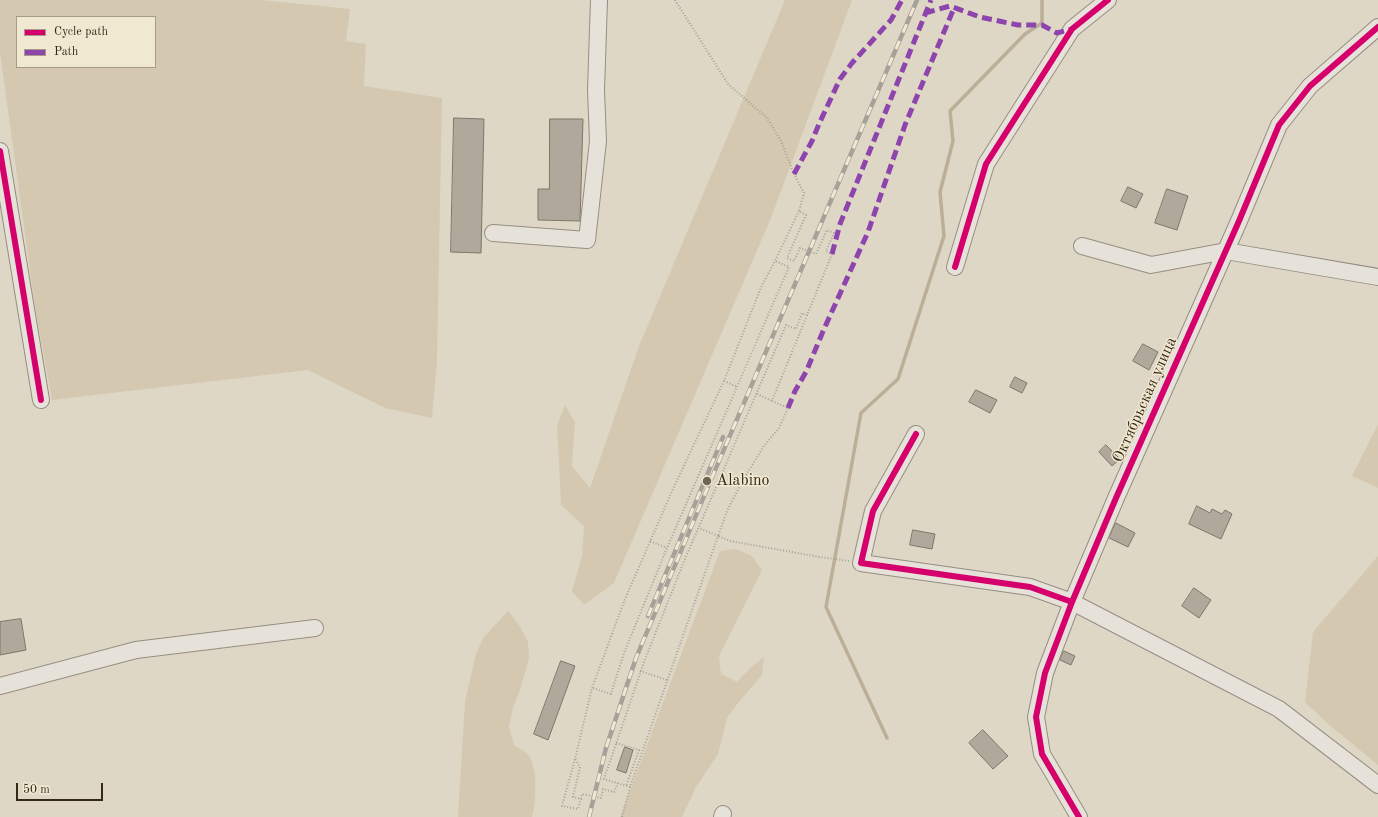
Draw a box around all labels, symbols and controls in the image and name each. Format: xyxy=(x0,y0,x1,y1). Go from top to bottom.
legend xyxy=(16,16,156,68)
text: Cycle path xyxy=(54,26,108,38)
text: Path xyxy=(54,46,78,58)
street label: Октябрьская улица xyxy=(1109,334,1181,466)
place label: Alabino xyxy=(716,471,770,491)
marker: Alabino xyxy=(701,475,713,487)
scale bar xyxy=(18,775,105,801)
text: 50 m xyxy=(23,784,50,796)

